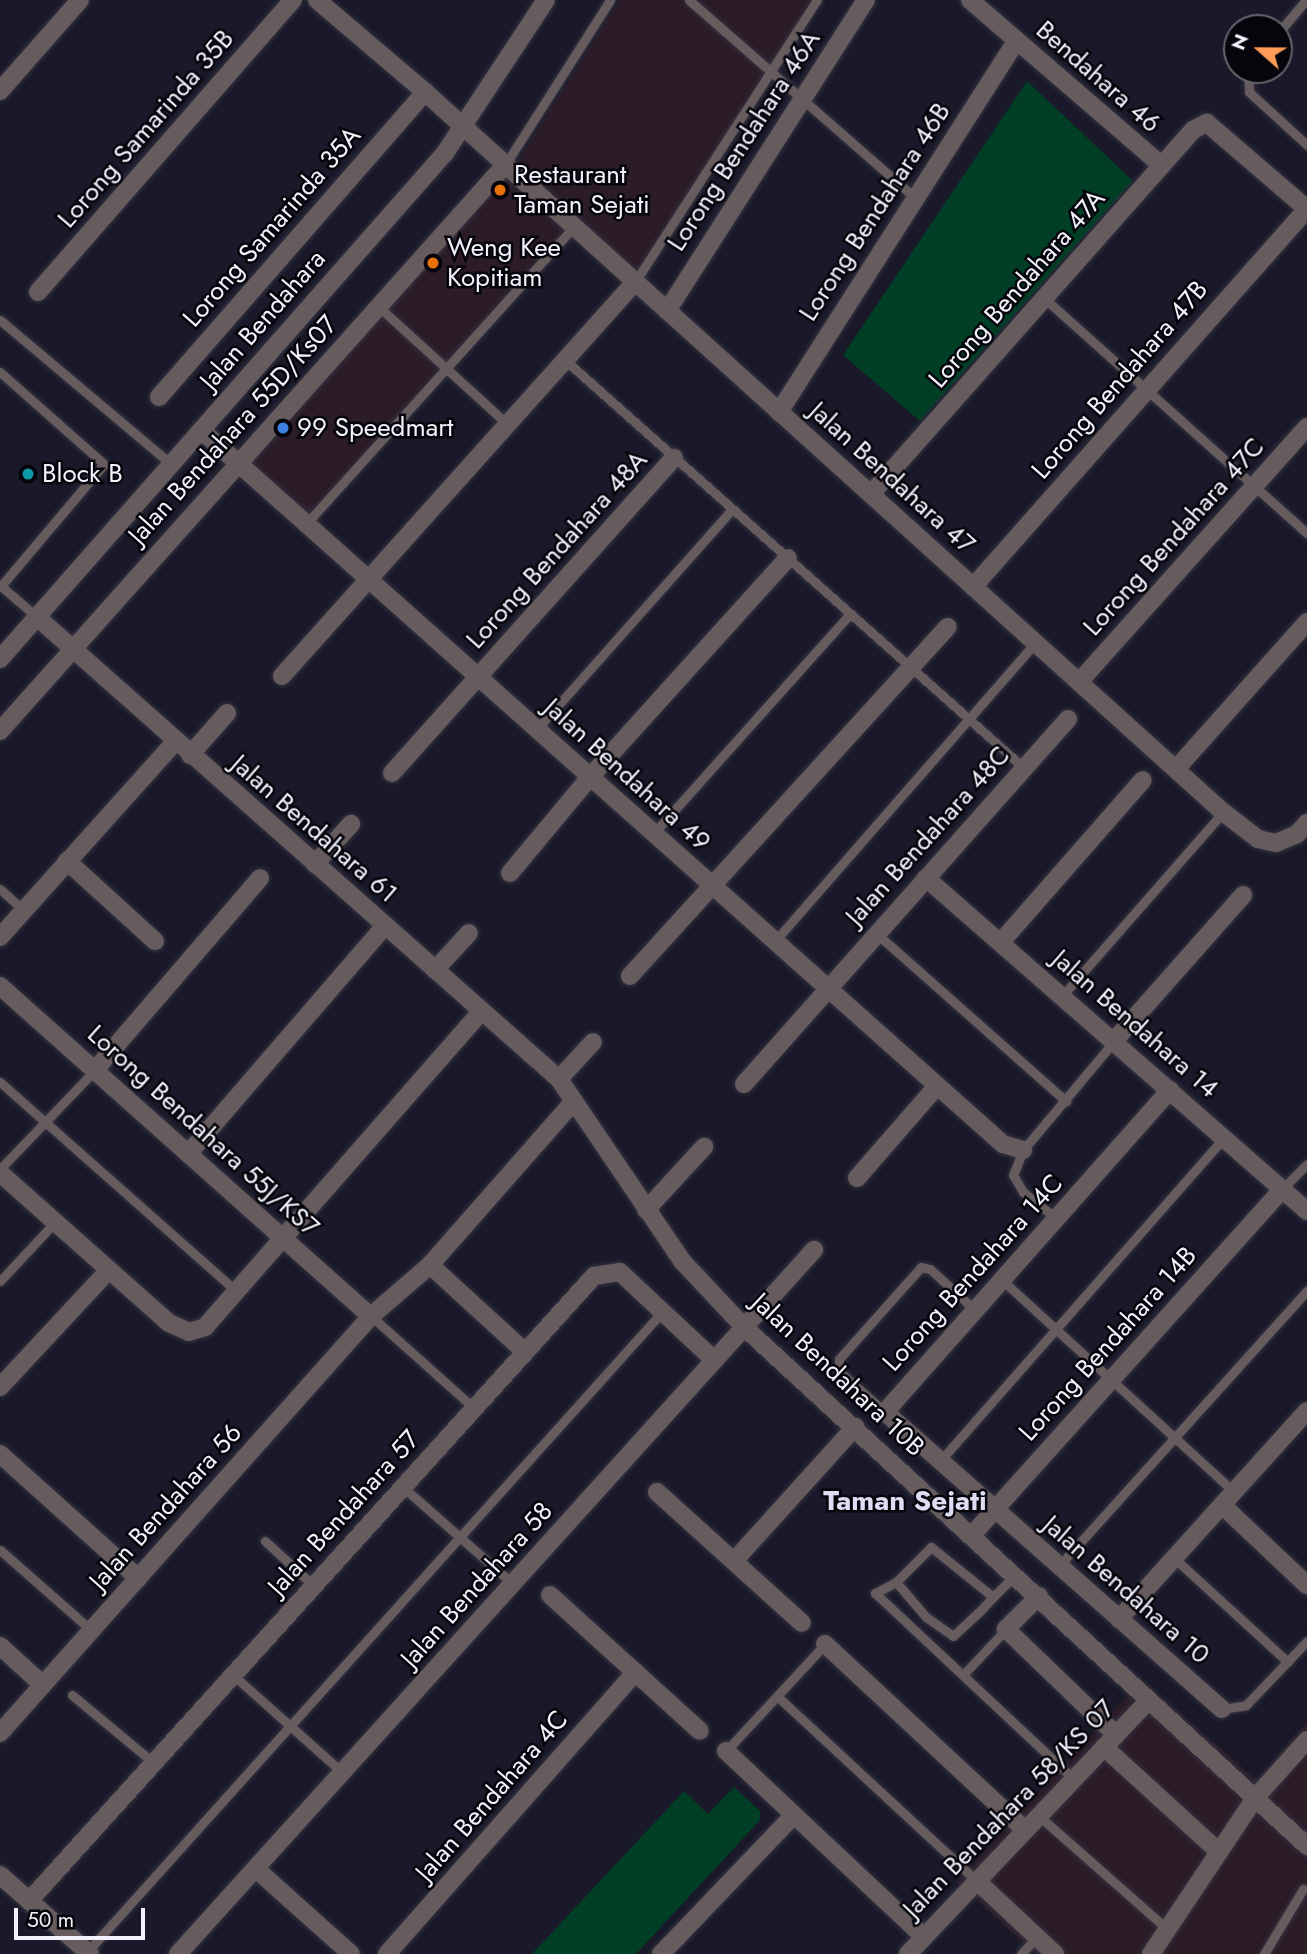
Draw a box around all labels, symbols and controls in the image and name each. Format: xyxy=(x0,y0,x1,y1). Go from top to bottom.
north arrow xyxy=(1223,14,1293,84)
street label: Bendahara 46 xyxy=(1030,15,1166,139)
street label: Lorong Samarinda 35B xyxy=(51,24,241,234)
street label: Lorong Bendahara 46A xyxy=(661,25,827,257)
text: N xyxy=(1224,30,1255,54)
street label: Lorong Bendahara 46B xyxy=(793,97,957,327)
street label: Lorong Samarinda 35A xyxy=(177,121,367,333)
place label: Restaurant Taman Sejati xyxy=(514,159,650,220)
marker: Restaurant Taman Sejati xyxy=(492,182,508,198)
street label: Lorong Bendahara 47A xyxy=(922,183,1112,395)
place label: Weng Kee Kopitiam xyxy=(447,232,561,294)
street label: Jalan Bendahara xyxy=(194,244,332,396)
marker: Weng Kee Kopitiam xyxy=(425,255,441,271)
street label: Lorong Bendahara 47B xyxy=(1025,274,1215,486)
street label: Jalan Bendahara 55D/Ks07 xyxy=(122,309,344,551)
street label: Jalan Bendahara 47 xyxy=(803,396,981,560)
place label: 99 Speedmart xyxy=(297,412,453,444)
marker: 99 Speedmart xyxy=(275,420,291,436)
street label: Lorong Bendahara 47C xyxy=(1077,432,1271,642)
street label: Lorong Bendahara 48A xyxy=(460,445,654,655)
place label: Block B xyxy=(42,458,123,490)
marker: Block B xyxy=(20,466,36,482)
street label: Jalan Bendahara 49 xyxy=(537,692,717,858)
street label: Jalan Bendahara 48C xyxy=(839,740,1017,932)
street label: Jalan Bendahara 61 xyxy=(225,748,403,910)
street label: Jalan Bendahara 14 xyxy=(1046,943,1224,1105)
street label: Lorong Bendahara 55J/KS7 xyxy=(81,1019,325,1243)
street label: Lorong Bendahara 14C xyxy=(876,1168,1070,1378)
street label: Lorong Bendahara 14B xyxy=(1013,1240,1203,1448)
street label: Jalan Bendahara 10B xyxy=(745,1287,931,1463)
street label: Jalan Bendahara 56 xyxy=(83,1418,249,1596)
street label: Jalan Bendahara 57 xyxy=(262,1424,426,1602)
district label: Taman Sejati xyxy=(823,1484,987,1518)
street label: Jalan Bendahara 58 xyxy=(395,1496,559,1674)
street label: Jalan Bendahara 10 xyxy=(1036,1509,1216,1671)
street label: Jalan Bendahara 58/KS 07 xyxy=(897,1694,1121,1924)
street label: Jalan Bendahara 4C xyxy=(409,1704,575,1888)
scale bar xyxy=(18,1895,149,1939)
text: 50 m xyxy=(27,1905,74,1935)

